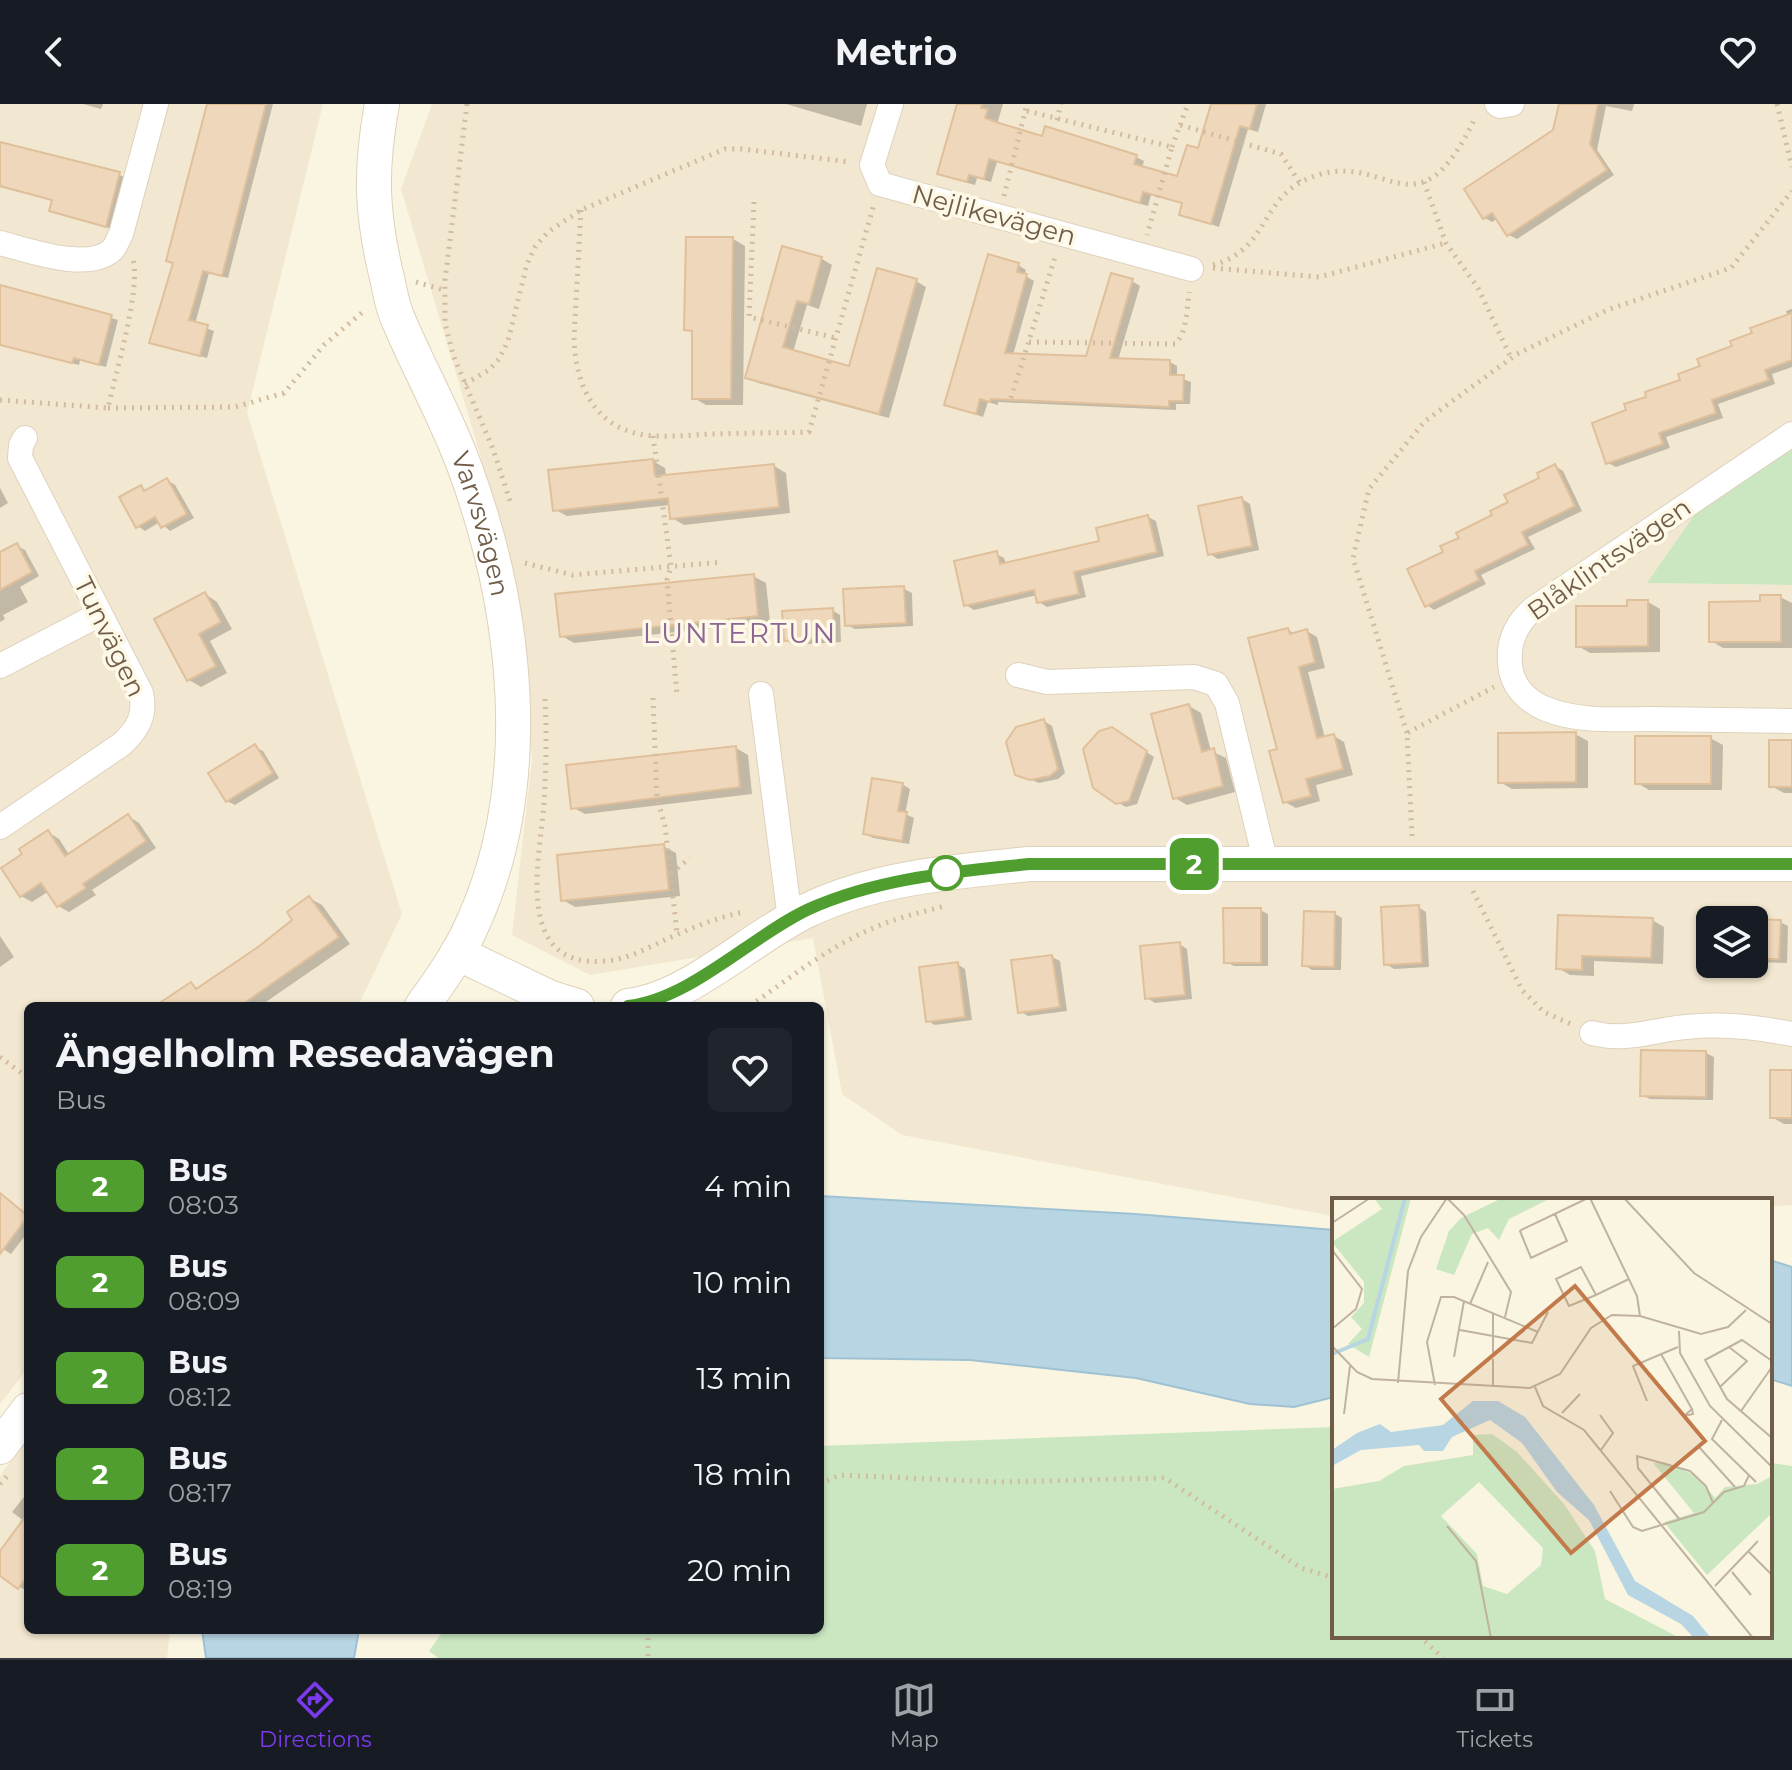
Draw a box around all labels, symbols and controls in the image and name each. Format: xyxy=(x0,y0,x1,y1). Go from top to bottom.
icon: back xyxy=(32,30,76,74)
text: Metrio xyxy=(835,30,957,74)
icon: heart xyxy=(1716,30,1760,74)
street label: Nejlikevägen xyxy=(909,178,1079,252)
street label: Varvsvägen xyxy=(444,447,516,599)
street label: Blåklintsvägen xyxy=(1521,491,1697,627)
street label: Tunvägen xyxy=(67,572,153,702)
district label: LUNTERTUN xyxy=(643,616,837,650)
line badge: 2 xyxy=(1168,838,1220,890)
text: 2 xyxy=(1186,847,1202,881)
unlabelled marker xyxy=(929,856,963,890)
map controls xyxy=(1696,906,1768,978)
button: layers xyxy=(1696,906,1768,978)
button: heart xyxy=(708,1028,792,1112)
text: Ängelholm Resedavägen xyxy=(56,1030,555,1077)
text: Bus xyxy=(56,1084,106,1116)
text: Bus xyxy=(168,1152,228,1189)
text: 4 min xyxy=(704,1168,792,1205)
text: 2 xyxy=(92,1169,108,1203)
text: 08:03 xyxy=(168,1189,239,1221)
inset map xyxy=(1332,1198,1772,1638)
text: Bus xyxy=(168,1248,228,1285)
text: 10 min xyxy=(693,1264,792,1301)
text: 2 xyxy=(92,1265,108,1299)
text: 08:09 xyxy=(168,1285,240,1317)
text: Bus xyxy=(168,1344,228,1381)
text: 13 min xyxy=(696,1360,792,1397)
text: 2 xyxy=(92,1361,108,1395)
text: 08:12 xyxy=(168,1381,231,1413)
text: Bus xyxy=(168,1440,228,1477)
text: 18 min xyxy=(694,1456,792,1493)
text: 2 xyxy=(92,1457,108,1491)
text: 08:17 xyxy=(168,1477,232,1509)
text: Bus xyxy=(168,1536,228,1573)
text: 20 min xyxy=(687,1552,792,1589)
text: 2 xyxy=(92,1553,108,1587)
text: 08:19 xyxy=(168,1573,233,1605)
tab: Directions xyxy=(259,1678,372,1753)
tab: Map xyxy=(890,1678,939,1753)
tab: Tickets xyxy=(1457,1678,1533,1753)

